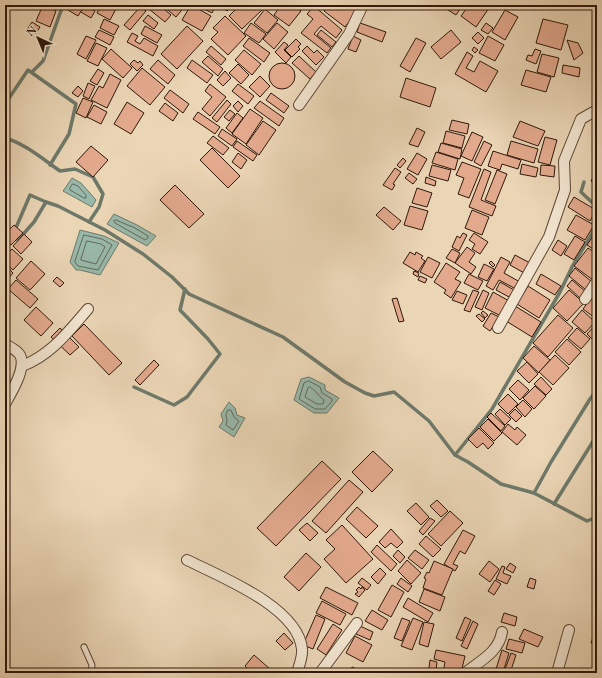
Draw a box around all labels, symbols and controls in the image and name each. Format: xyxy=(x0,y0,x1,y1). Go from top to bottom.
north arrow xyxy=(18,18,58,58)
text: N xyxy=(23,23,39,39)

